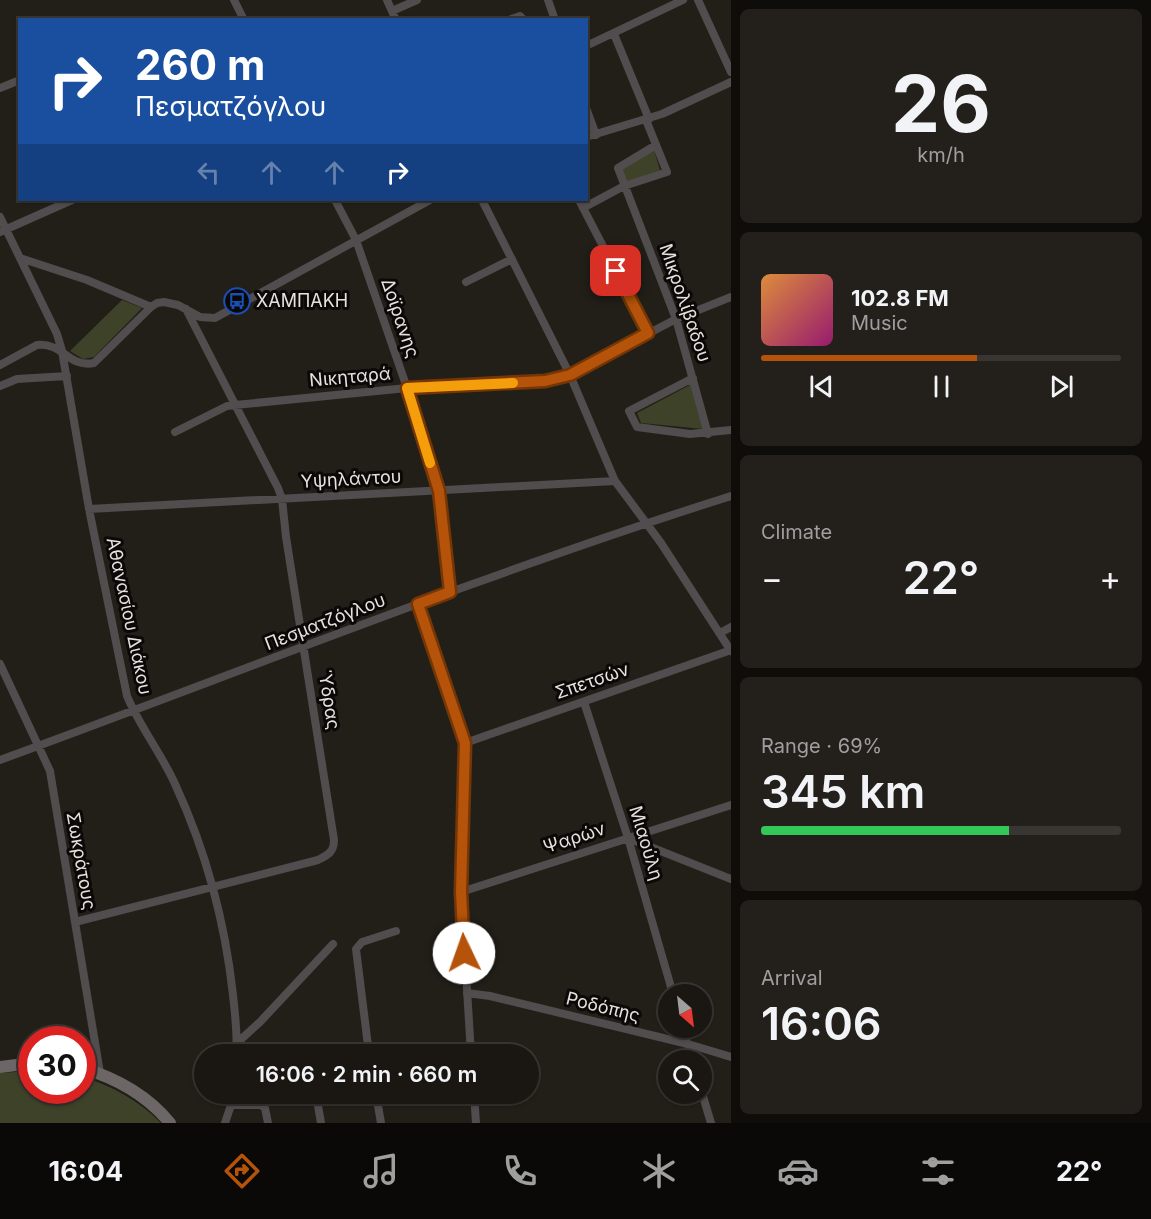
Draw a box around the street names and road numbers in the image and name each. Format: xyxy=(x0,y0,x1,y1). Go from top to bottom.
street label: Μικρολίβαδου xyxy=(655,241,716,365)
street label: Δοϊρανης xyxy=(377,275,424,360)
street label: Νικηταρά xyxy=(308,362,392,391)
street label: Υψηλάντου xyxy=(300,465,402,492)
street label: Αθανασίου Διάκου xyxy=(103,535,156,697)
street label: Πεσματζόγλου xyxy=(262,589,388,654)
street label: Σπετσών xyxy=(552,658,632,703)
street label: Ύδρας xyxy=(314,669,345,731)
street label: Μιαούλη xyxy=(625,803,668,883)
street label: Σωκράτους xyxy=(63,810,100,912)
street label: Ψαρών xyxy=(540,818,608,857)
street label: Ροδόπης xyxy=(564,987,642,1026)

